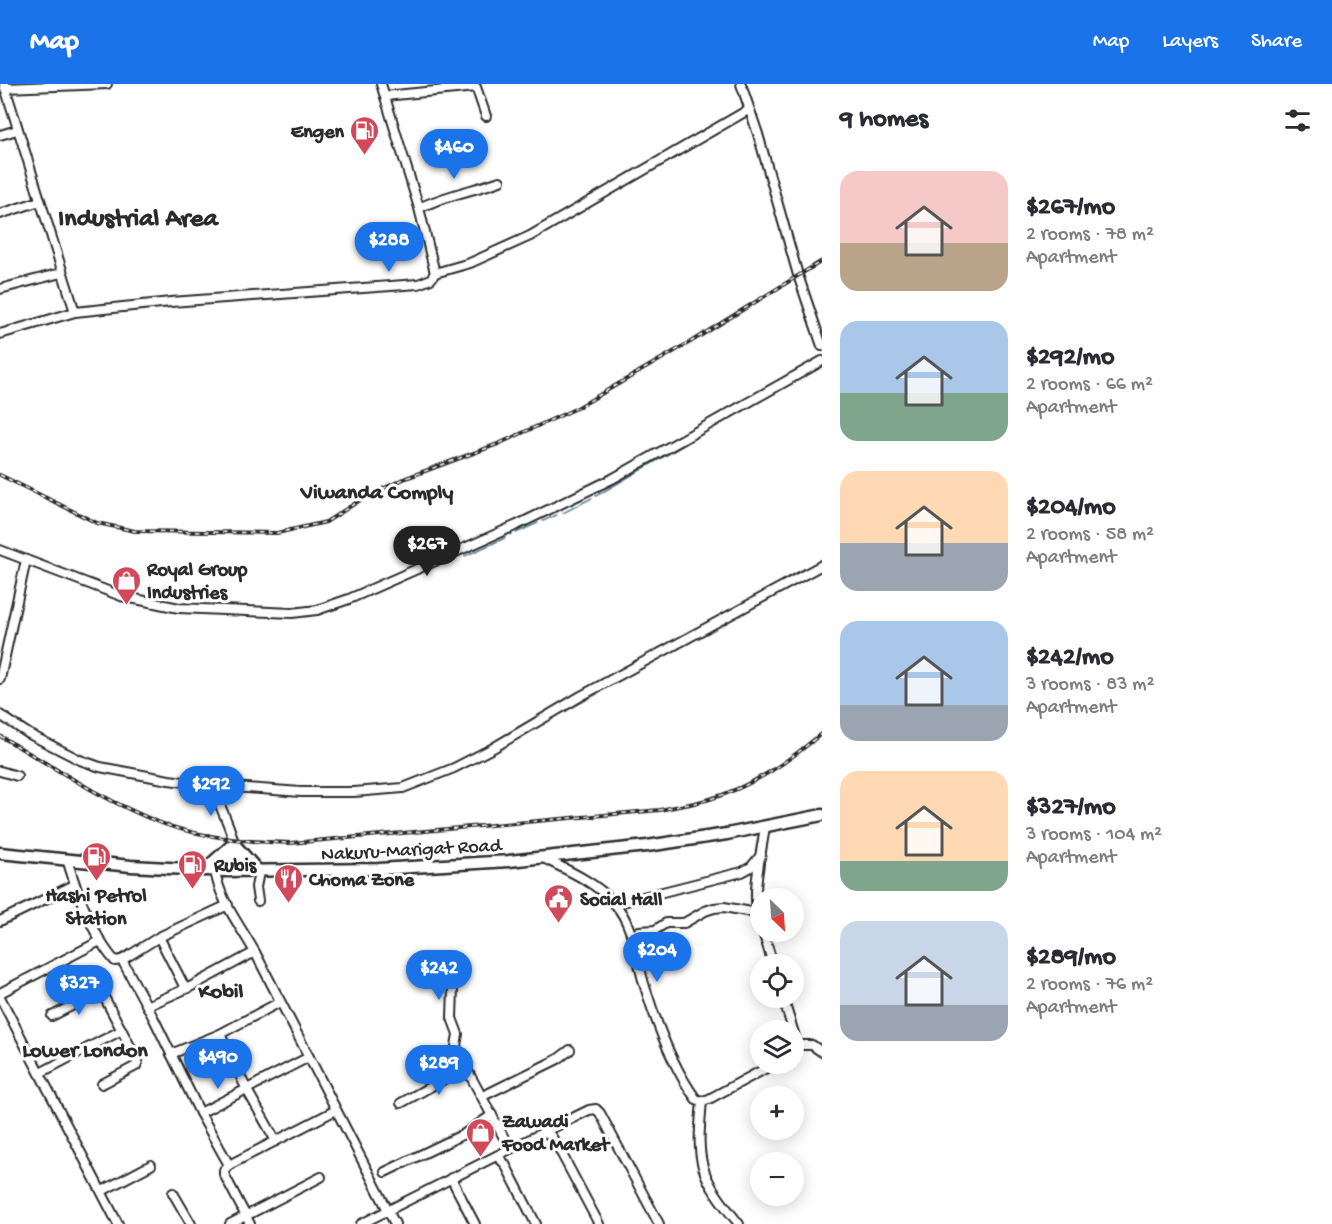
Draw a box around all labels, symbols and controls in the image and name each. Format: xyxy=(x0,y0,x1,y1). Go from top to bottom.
text: Map xyxy=(30,26,79,59)
text: Map xyxy=(1093,30,1129,55)
text: Layers xyxy=(1162,30,1218,55)
text: Share xyxy=(1251,30,1302,55)
icon: filters xyxy=(1281,104,1314,137)
text: 9 homes xyxy=(840,105,928,136)
fuel station icon: Engen xyxy=(349,114,381,156)
place label: Engen xyxy=(291,122,344,145)
pin: $460 xyxy=(418,129,490,180)
text: $460 xyxy=(434,137,474,160)
text: $267/mo xyxy=(1026,193,1115,224)
icon: home xyxy=(888,195,960,267)
district label: Industrial Area xyxy=(58,205,219,236)
pin: $288 xyxy=(353,222,425,273)
text: 2 rooms · 78 m² xyxy=(1026,224,1154,247)
text: $288 xyxy=(369,230,409,253)
text: Apartment xyxy=(1026,247,1116,270)
text: $292/mo xyxy=(1026,343,1114,374)
icon: home xyxy=(888,345,960,417)
text: 2 rooms · 66 m² xyxy=(1026,374,1153,397)
text: Apartment xyxy=(1026,397,1116,420)
district label: Viwanda Comply xyxy=(300,481,453,507)
text: $204/mo xyxy=(1026,493,1116,524)
icon: home xyxy=(888,495,960,567)
text: 2 rooms · 58 m² xyxy=(1026,524,1154,547)
pin: $267 xyxy=(391,526,463,577)
text: $267 xyxy=(407,534,447,557)
text: Apartment xyxy=(1026,547,1116,570)
place label: Royal Group Industries xyxy=(146,560,247,606)
shop icon: Royal Group Industries xyxy=(110,564,142,606)
text: $242/mo xyxy=(1026,643,1114,674)
icon: home xyxy=(888,645,960,717)
text: 3 rooms · 83 m² xyxy=(1026,674,1154,697)
text: Apartment xyxy=(1026,697,1116,720)
pin: $292 xyxy=(175,766,247,817)
text: $292 xyxy=(192,774,230,797)
text: $327/mo xyxy=(1026,793,1116,824)
icon: home xyxy=(888,795,960,867)
text: 3 rooms · 104 m² xyxy=(1026,824,1162,847)
street label: Nakuru-Marigat Road xyxy=(320,835,504,868)
fuel station icon: Hashi Petrol Station xyxy=(80,840,112,882)
text: Apartment xyxy=(1026,847,1116,870)
fuel station icon: Rubis xyxy=(177,848,209,890)
place label: Rubis xyxy=(213,856,258,879)
restaurant icon: Choma Zone xyxy=(272,862,304,904)
place label: Choma Zone xyxy=(308,870,415,893)
public building icon: Social Hall xyxy=(543,882,575,924)
place label: Hashi Petrol Station xyxy=(45,886,147,932)
north arrow xyxy=(750,888,804,942)
map controls xyxy=(750,888,804,1206)
place label: Social Hall xyxy=(580,890,663,913)
pin: $204 xyxy=(621,932,693,983)
text: $204 xyxy=(637,940,677,963)
text: $289/mo xyxy=(1026,943,1116,974)
icon: home xyxy=(888,945,960,1017)
pin: $242 xyxy=(403,950,475,1001)
button: locate xyxy=(750,954,804,1008)
text: $242 xyxy=(420,958,458,981)
pin: $327 xyxy=(43,965,115,1016)
text: $327 xyxy=(59,973,99,996)
text: 2 rooms · 76 m² xyxy=(1026,974,1153,997)
district label: Kobil xyxy=(198,980,244,1006)
text: Apartment xyxy=(1026,997,1116,1020)
button: layers xyxy=(750,1020,804,1074)
district label: Lower London xyxy=(22,1039,148,1065)
pin: $490 xyxy=(182,1039,254,1090)
pin: $289 xyxy=(403,1045,475,1096)
text: $490 xyxy=(198,1047,238,1070)
text: $289 xyxy=(419,1053,459,1076)
button: + xyxy=(750,1086,804,1140)
place label: Zawadi Food Market xyxy=(501,1112,611,1158)
shop icon: Zawadi Food Market xyxy=(465,1116,497,1158)
button: − xyxy=(750,1152,804,1206)

